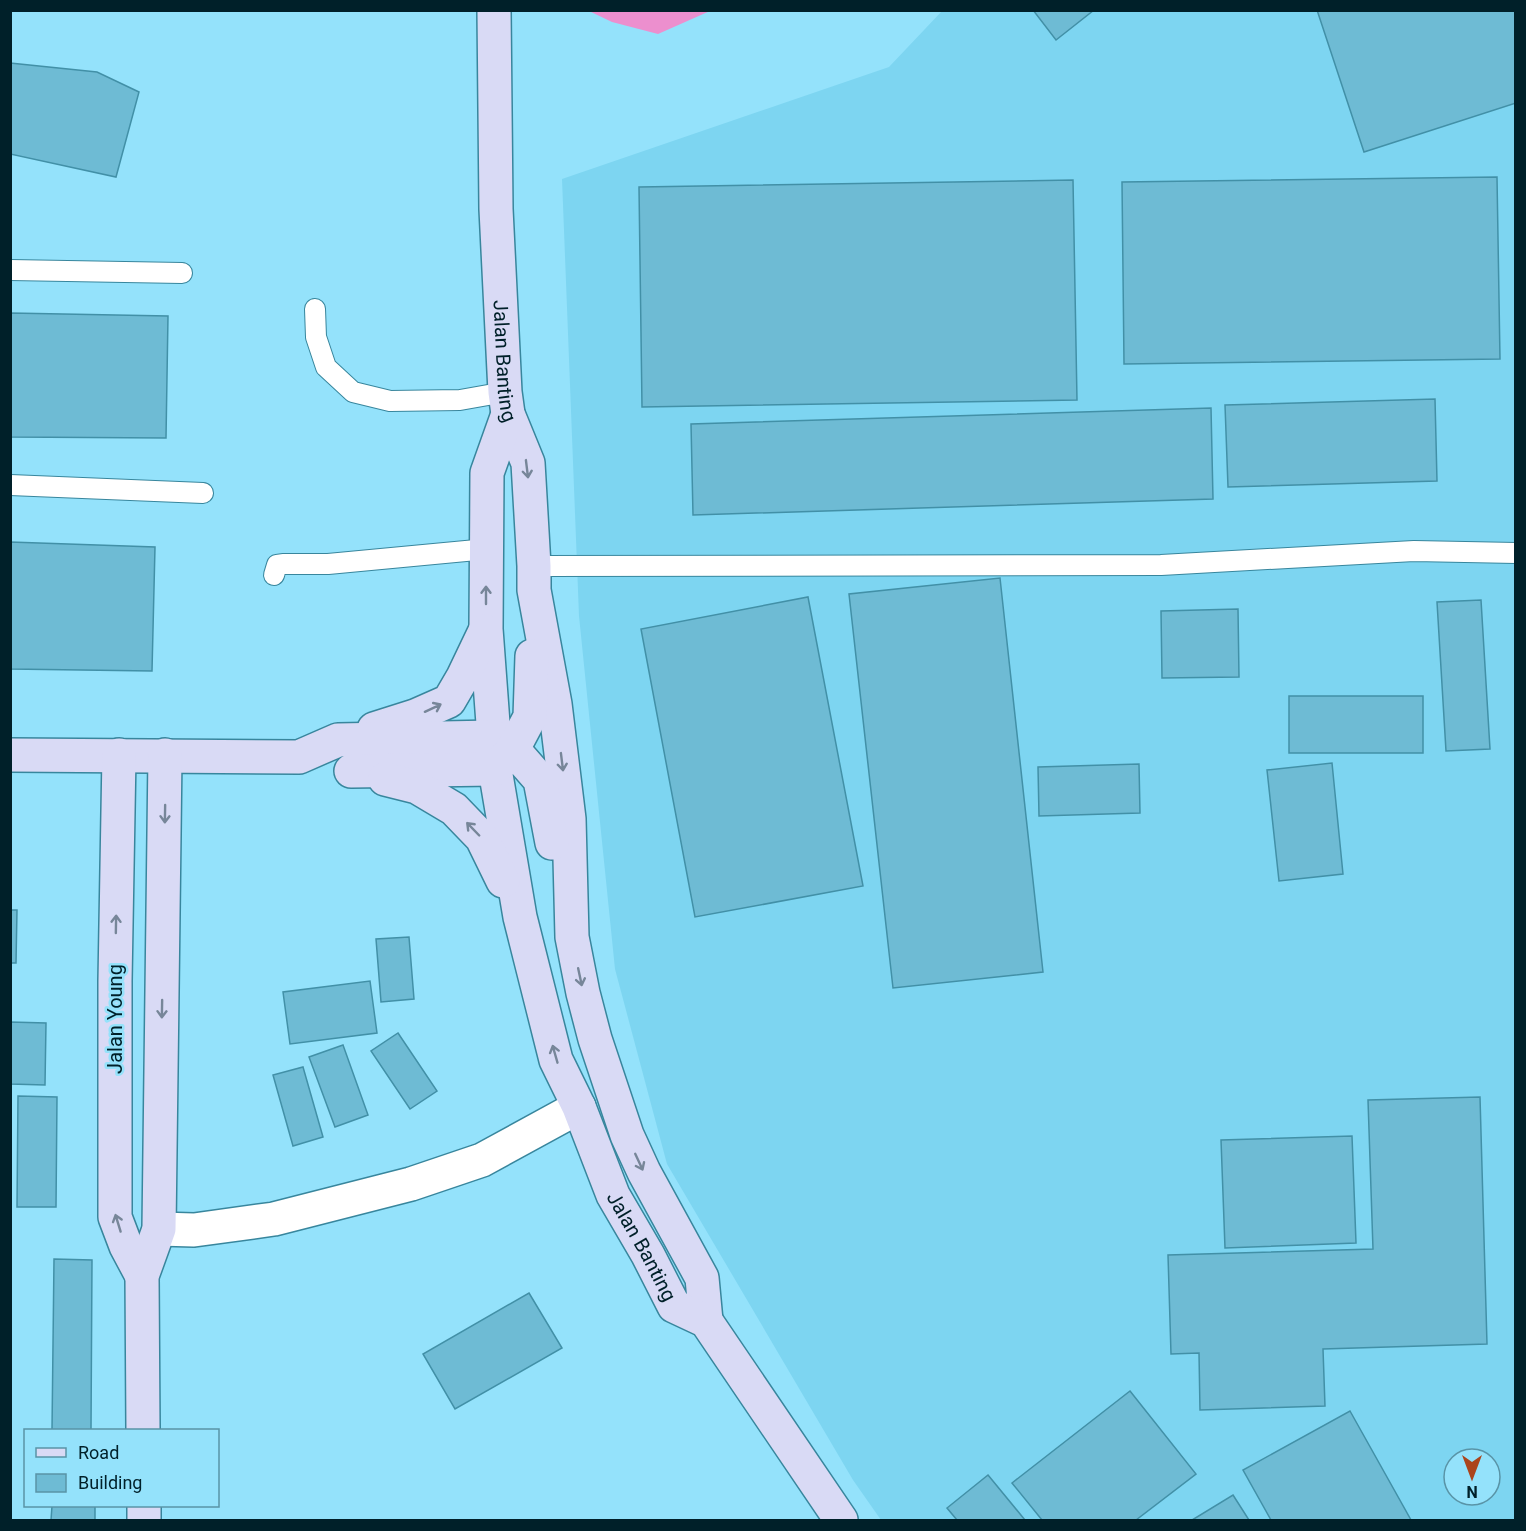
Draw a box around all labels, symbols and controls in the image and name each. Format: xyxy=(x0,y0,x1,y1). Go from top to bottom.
street label: Jalan Banting xyxy=(488,299,522,425)
one-way arrow xyxy=(522,459,533,478)
one-way arrow xyxy=(480,586,492,606)
one-way arrow xyxy=(424,701,442,713)
one-way arrow xyxy=(557,752,568,771)
one-way arrow xyxy=(159,803,170,823)
one-way arrow xyxy=(466,821,480,836)
one-way arrow xyxy=(110,914,122,934)
street label: Jalan Young xyxy=(103,964,127,1074)
one-way arrow xyxy=(575,966,586,986)
one-way arrow xyxy=(156,998,168,1018)
one-way arrow xyxy=(549,1045,560,1064)
one-way arrow xyxy=(634,1152,646,1170)
street label: Jalan Banting xyxy=(602,1187,682,1305)
one-way arrow xyxy=(112,1214,123,1233)
legend xyxy=(24,1429,219,1507)
text: Road xyxy=(78,1442,119,1463)
north arrow xyxy=(1442,1447,1502,1507)
text: Building xyxy=(78,1472,142,1493)
text: N xyxy=(1466,1482,1478,1501)

